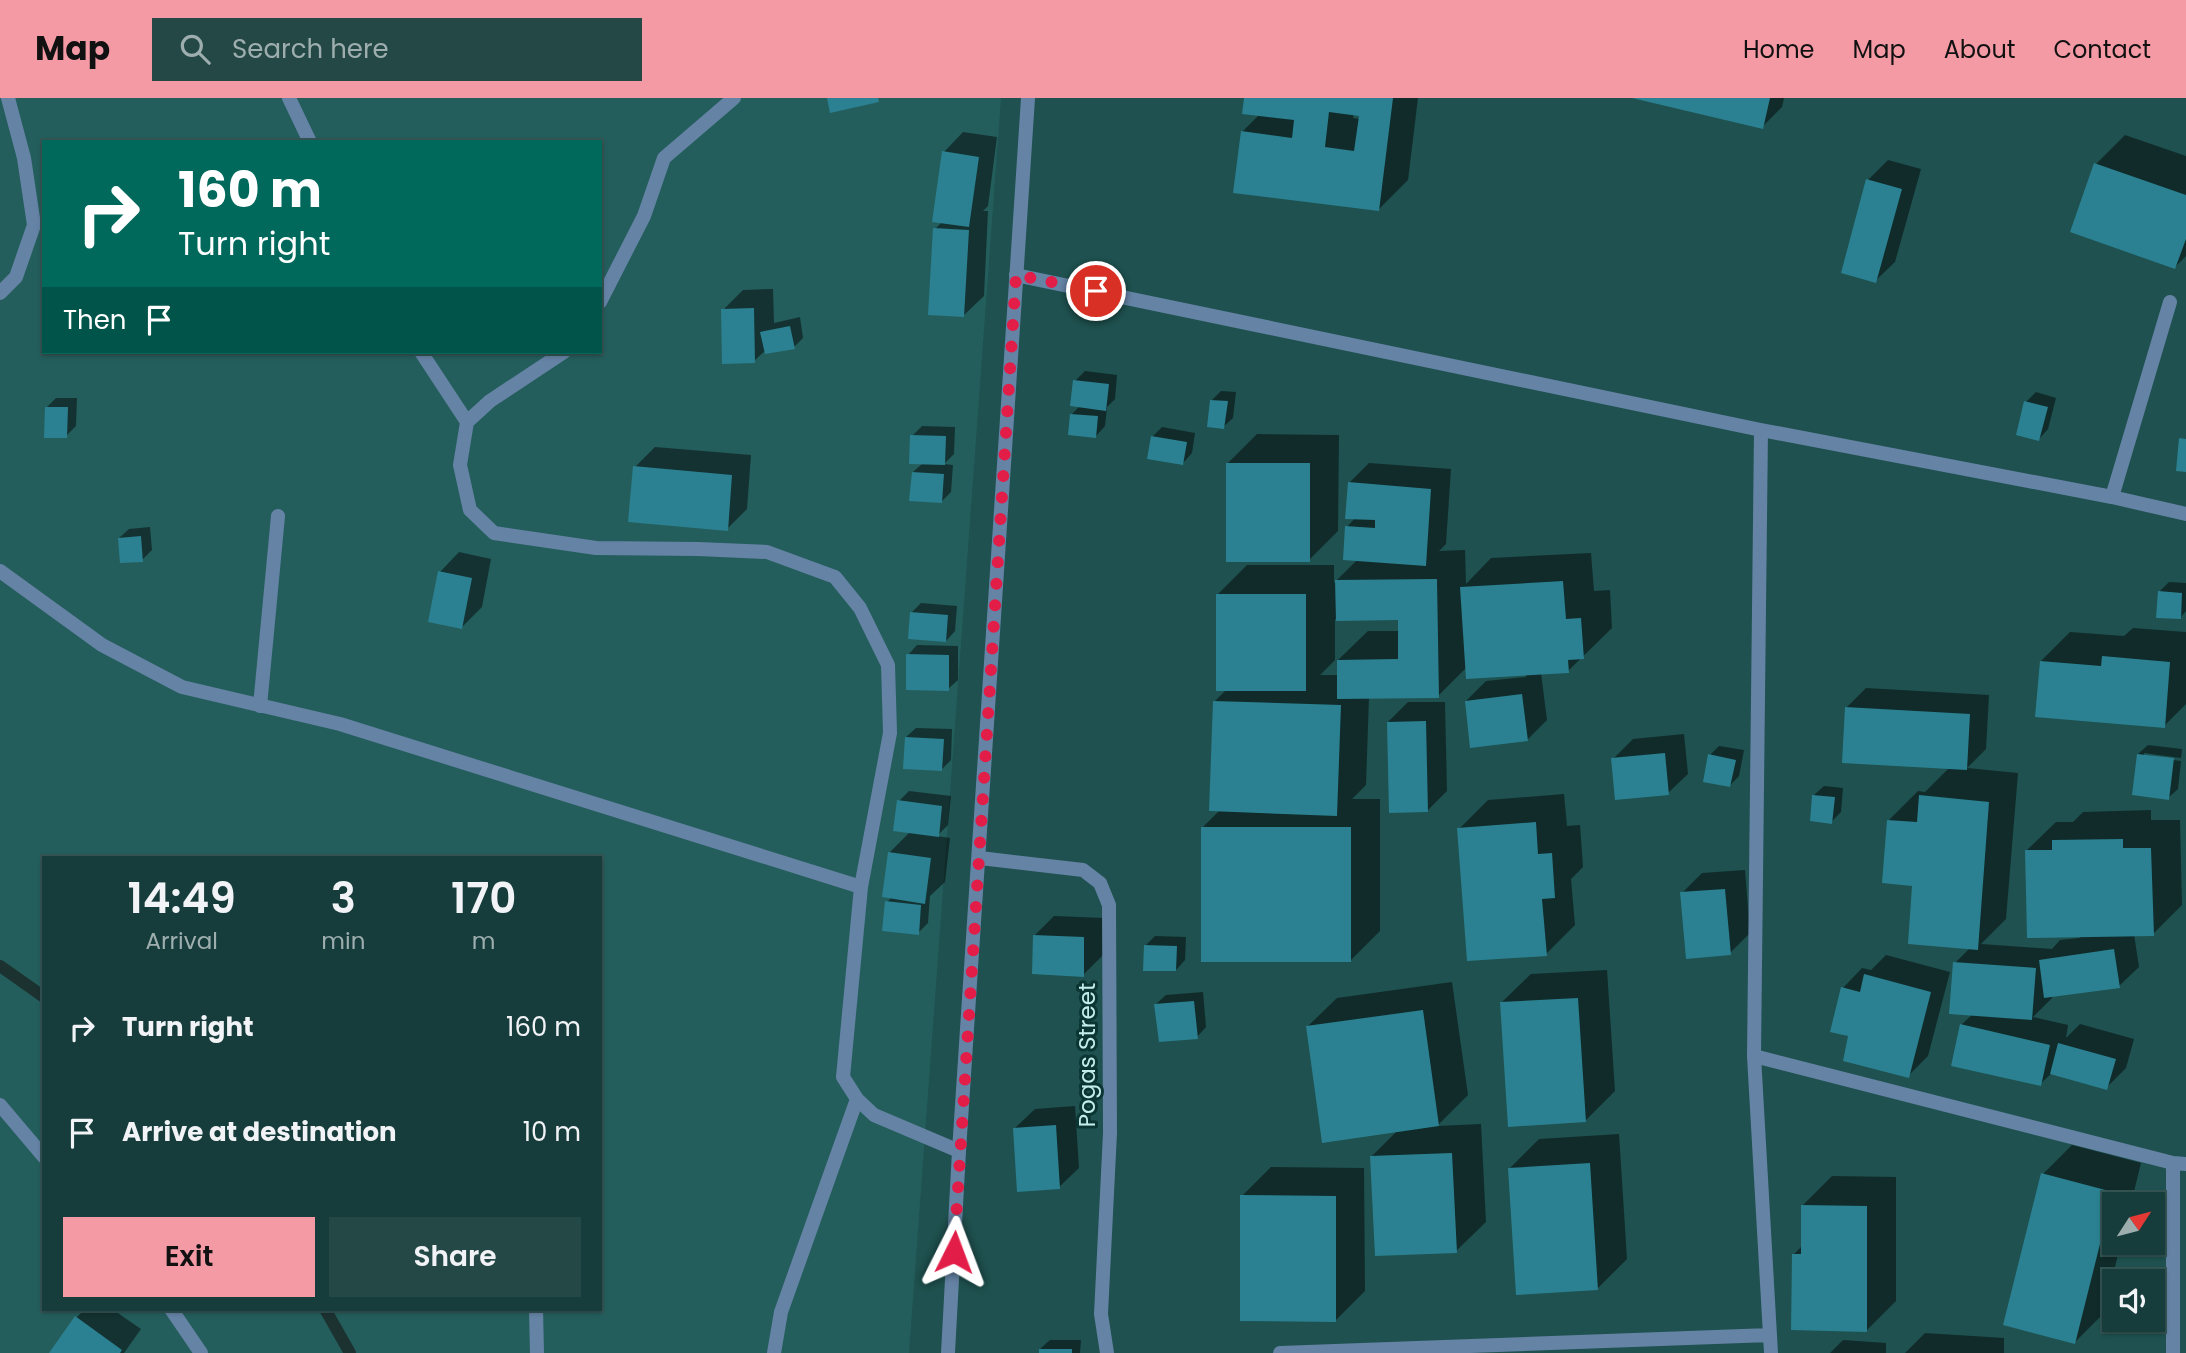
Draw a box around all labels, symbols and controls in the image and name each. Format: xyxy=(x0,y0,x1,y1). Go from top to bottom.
search box xyxy=(152,18,642,81)
text: Map xyxy=(35,25,110,72)
icon: search xyxy=(176,30,214,68)
text: Search here xyxy=(232,31,389,67)
text: Home xyxy=(1743,33,1815,66)
text: Map xyxy=(1853,33,1906,66)
text: About xyxy=(1944,33,2015,66)
text: Contact xyxy=(2053,33,2151,66)
text: 160 m xyxy=(178,156,322,224)
icon: right xyxy=(63,168,154,259)
text: Turn right xyxy=(178,221,330,266)
pin xyxy=(1066,261,1126,321)
icon: arrive xyxy=(1077,272,1115,310)
icon: arrive xyxy=(140,301,178,339)
text: Then xyxy=(63,302,126,338)
text: 14:49 xyxy=(128,869,236,928)
text: 3 xyxy=(331,869,356,928)
text: 170 xyxy=(451,869,516,928)
text: Arrival xyxy=(145,925,218,957)
text: min xyxy=(321,925,365,957)
text: m xyxy=(472,925,496,957)
street label: Pogas Street xyxy=(1071,983,1103,1127)
icon: right xyxy=(63,1009,101,1047)
text: Turn right xyxy=(122,1009,254,1045)
text: 160 m xyxy=(506,1009,581,1045)
icon: arrive xyxy=(63,1114,101,1152)
text: Arrive at destination xyxy=(122,1114,397,1150)
text: 10 m xyxy=(523,1114,581,1150)
north arrow xyxy=(2102,1192,2165,1255)
map controls xyxy=(2102,1192,2165,1332)
position arrow xyxy=(917,1215,991,1289)
button: Exit xyxy=(63,1217,315,1297)
button: Share xyxy=(329,1217,581,1297)
button: sound xyxy=(2102,1269,2165,1332)

